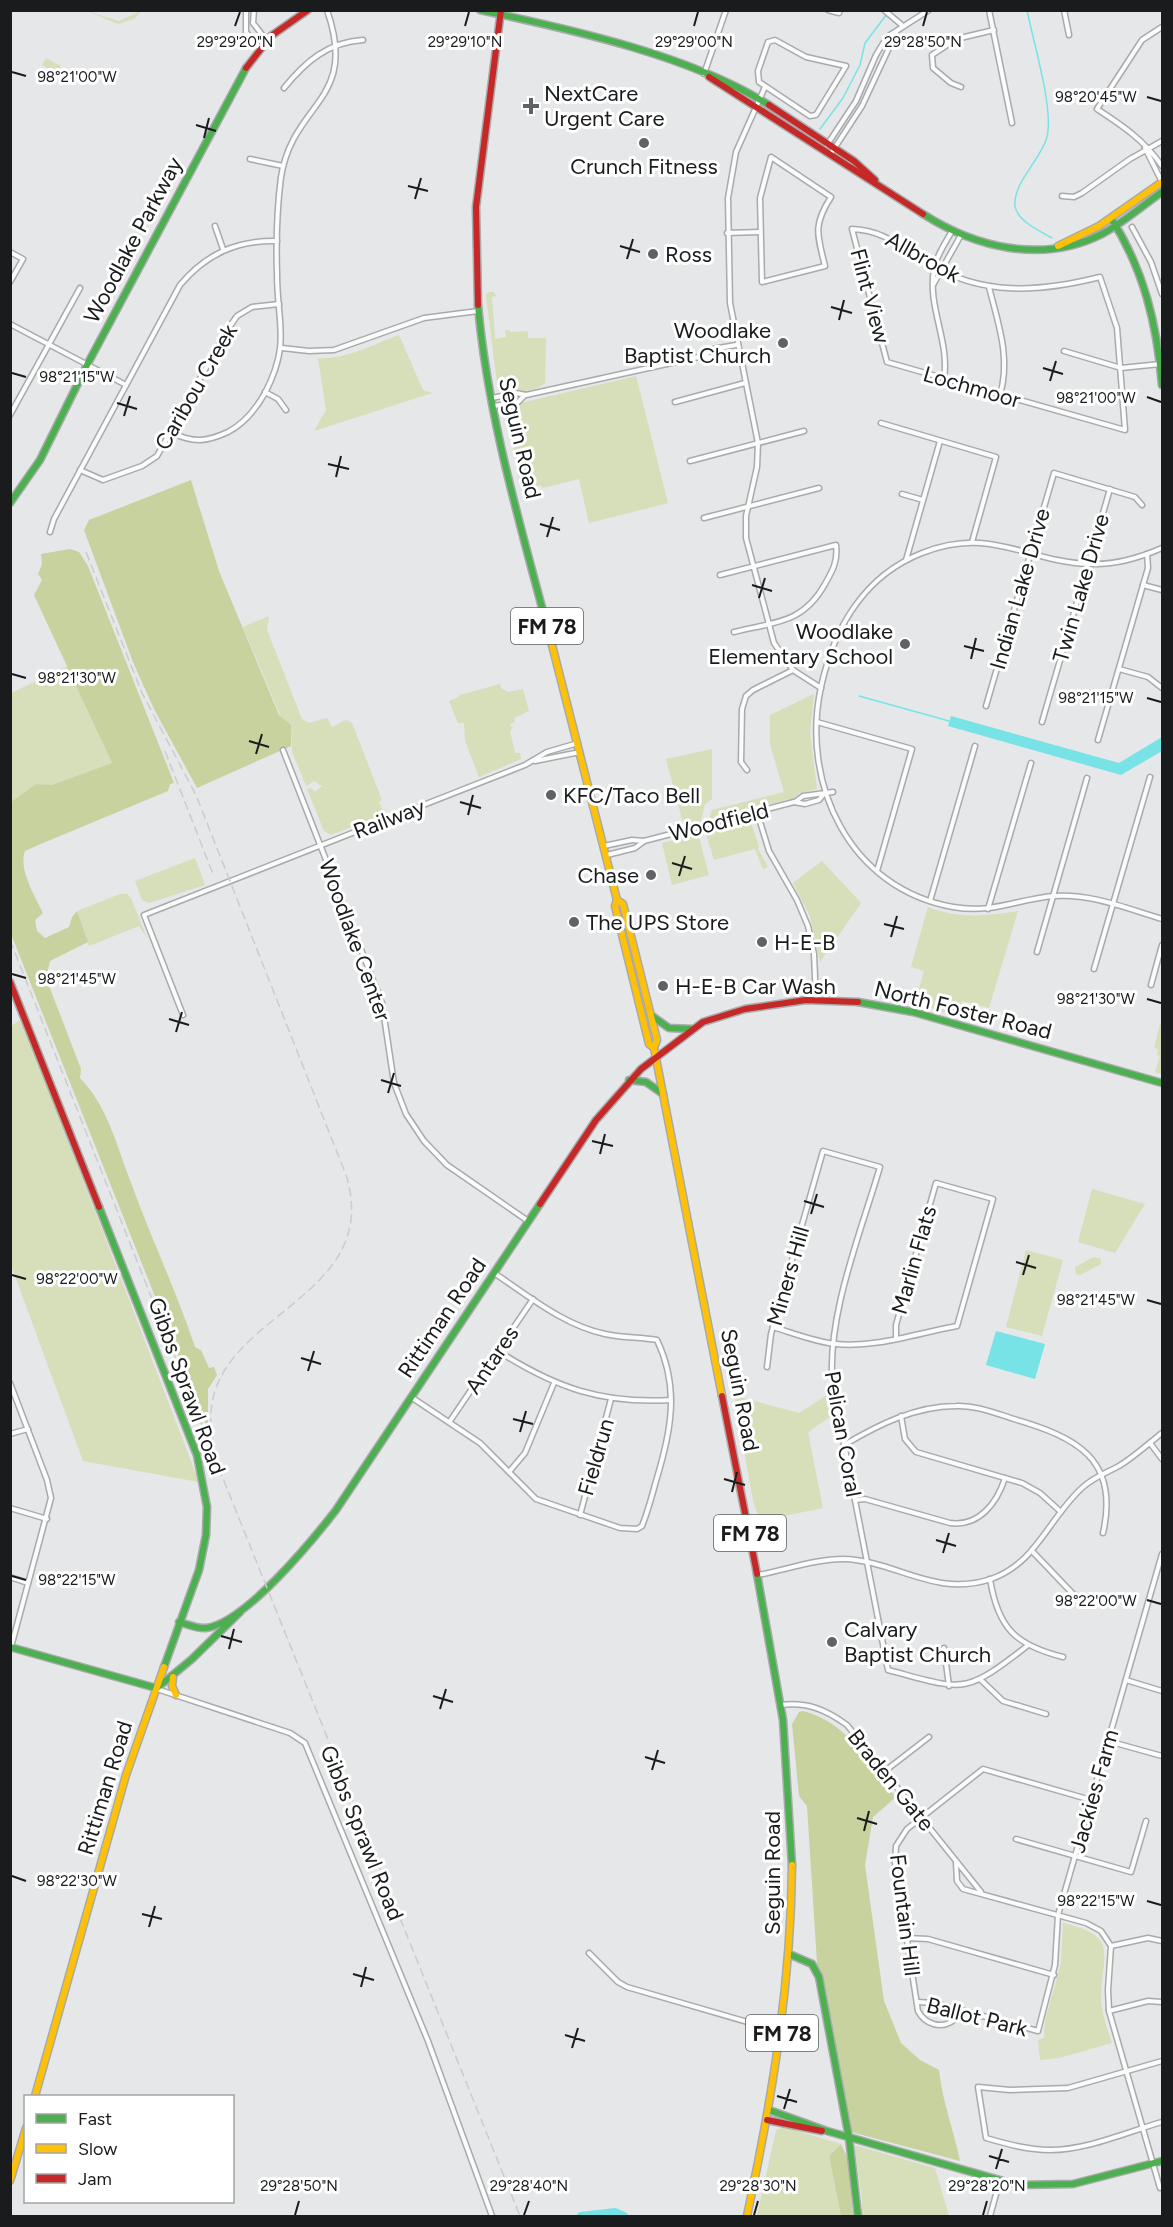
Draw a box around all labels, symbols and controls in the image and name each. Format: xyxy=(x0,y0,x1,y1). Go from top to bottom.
text: 29°29'20"N xyxy=(197,33,273,51)
text: 29°29'10"N xyxy=(428,33,502,51)
text: 29°29'00"N xyxy=(655,33,733,51)
text: 29°28'50"N xyxy=(884,33,962,51)
text: 98°21'00"W xyxy=(37,68,117,86)
place label: NextCare Urgent Care xyxy=(544,80,664,132)
text: 98°20'45"W xyxy=(1055,88,1137,106)
marker: NextCare Urgent Care xyxy=(522,97,540,115)
marker: Crunch Fitness xyxy=(637,136,651,150)
street label: Woodlake Parkway xyxy=(78,152,188,328)
place label: Crunch Fitness xyxy=(570,153,718,180)
street label: Allbrook xyxy=(881,226,965,289)
place label: Ross xyxy=(665,241,712,268)
street label: Flint View xyxy=(844,246,896,347)
marker: Ross xyxy=(646,247,660,261)
place label: Woodlake Baptist Church xyxy=(624,317,771,369)
street label: Caribou Creek xyxy=(149,319,243,455)
marker: Woodlake Baptist Church xyxy=(776,336,790,350)
street label: Lochmoor xyxy=(920,360,1024,414)
text: 98°21'15"W xyxy=(40,368,115,386)
street label: Seguin Road xyxy=(493,374,547,502)
text: 98°21'00"W xyxy=(1056,389,1136,407)
street label: Indian Lake Drive xyxy=(984,505,1056,673)
street label: Twin Lake Drive xyxy=(1047,511,1115,665)
road number: FM 78 xyxy=(511,608,583,644)
place label: Woodlake Elementary School xyxy=(708,618,893,670)
marker: Woodlake Elementary School xyxy=(898,637,912,651)
text: 98°21'30"W xyxy=(38,669,116,687)
text: 98°21'15"W xyxy=(1059,689,1134,707)
place label: KFC/Taco Bell xyxy=(563,782,700,809)
marker: KFC/Taco Bell xyxy=(544,788,558,802)
street label: Railway xyxy=(349,793,429,845)
street label: Woodfield xyxy=(666,797,772,847)
street label: Woodlake Center xyxy=(313,855,397,1025)
place label: Chase xyxy=(577,862,639,889)
marker: Chase xyxy=(644,868,658,882)
place label: The UPS Store xyxy=(586,909,729,936)
marker: The UPS Store xyxy=(567,915,581,929)
place label: H-E-B xyxy=(774,929,835,956)
marker: H-E-B xyxy=(755,935,769,949)
text: 98°21'45"W xyxy=(38,970,117,988)
place label: H-E-B Car Wash xyxy=(675,973,836,1000)
street label: North Foster Road xyxy=(871,975,1055,1045)
marker: H-E-B Car Wash xyxy=(656,979,670,993)
text: 98°21'30"W xyxy=(1057,990,1135,1008)
street label: Marlin Flats xyxy=(886,1203,942,1317)
street label: Miners Hill xyxy=(761,1223,815,1329)
street label: Rittiman Road xyxy=(392,1253,492,1383)
text: 98°22'00"W xyxy=(36,1270,118,1288)
text: 98°21'45"W xyxy=(1057,1291,1136,1309)
street label: Gibbs Sprawl Road xyxy=(142,1294,232,1478)
street label: Antares xyxy=(459,1321,525,1399)
street label: Seguin Road xyxy=(715,1326,765,1454)
street label: Pelican Coral xyxy=(819,1369,867,1499)
street label: Fieldrun xyxy=(572,1415,620,1499)
road number: FM 78 xyxy=(714,1515,786,1551)
text: 98°22'15"W xyxy=(38,1571,116,1589)
text: 98°22'00"W xyxy=(1055,1592,1137,1610)
place label: Calvary Baptist Church xyxy=(844,1616,991,1668)
marker: Calvary Baptist Church xyxy=(825,1635,839,1649)
street label: Rittiman Road xyxy=(72,1718,138,1858)
street label: Braden Gate xyxy=(842,1724,940,1836)
street label: Jackies Farm xyxy=(1064,1726,1124,1856)
street label: Gibbs Sprawl Road xyxy=(315,1741,409,1925)
street label: Seguin Road xyxy=(759,1811,786,1935)
street label: Fountain Hill xyxy=(884,1852,926,1978)
text: 98°22'30"W xyxy=(37,1872,118,1890)
text: 98°22'15"W xyxy=(1057,1892,1135,1910)
street label: Ballot Park xyxy=(924,1991,1030,2043)
road number: FM 78 xyxy=(746,2015,818,2051)
legend xyxy=(24,2095,234,2203)
text: Fast xyxy=(78,2108,112,2130)
text: Slow xyxy=(78,2138,117,2160)
text: Jam xyxy=(78,2168,112,2190)
text: 29°28'50"N xyxy=(260,2177,338,2195)
text: 29°28'40"N xyxy=(490,2177,568,2195)
text: 29°28'30"N xyxy=(719,2177,797,2195)
text: 29°28'20"N xyxy=(948,2177,1026,2195)

